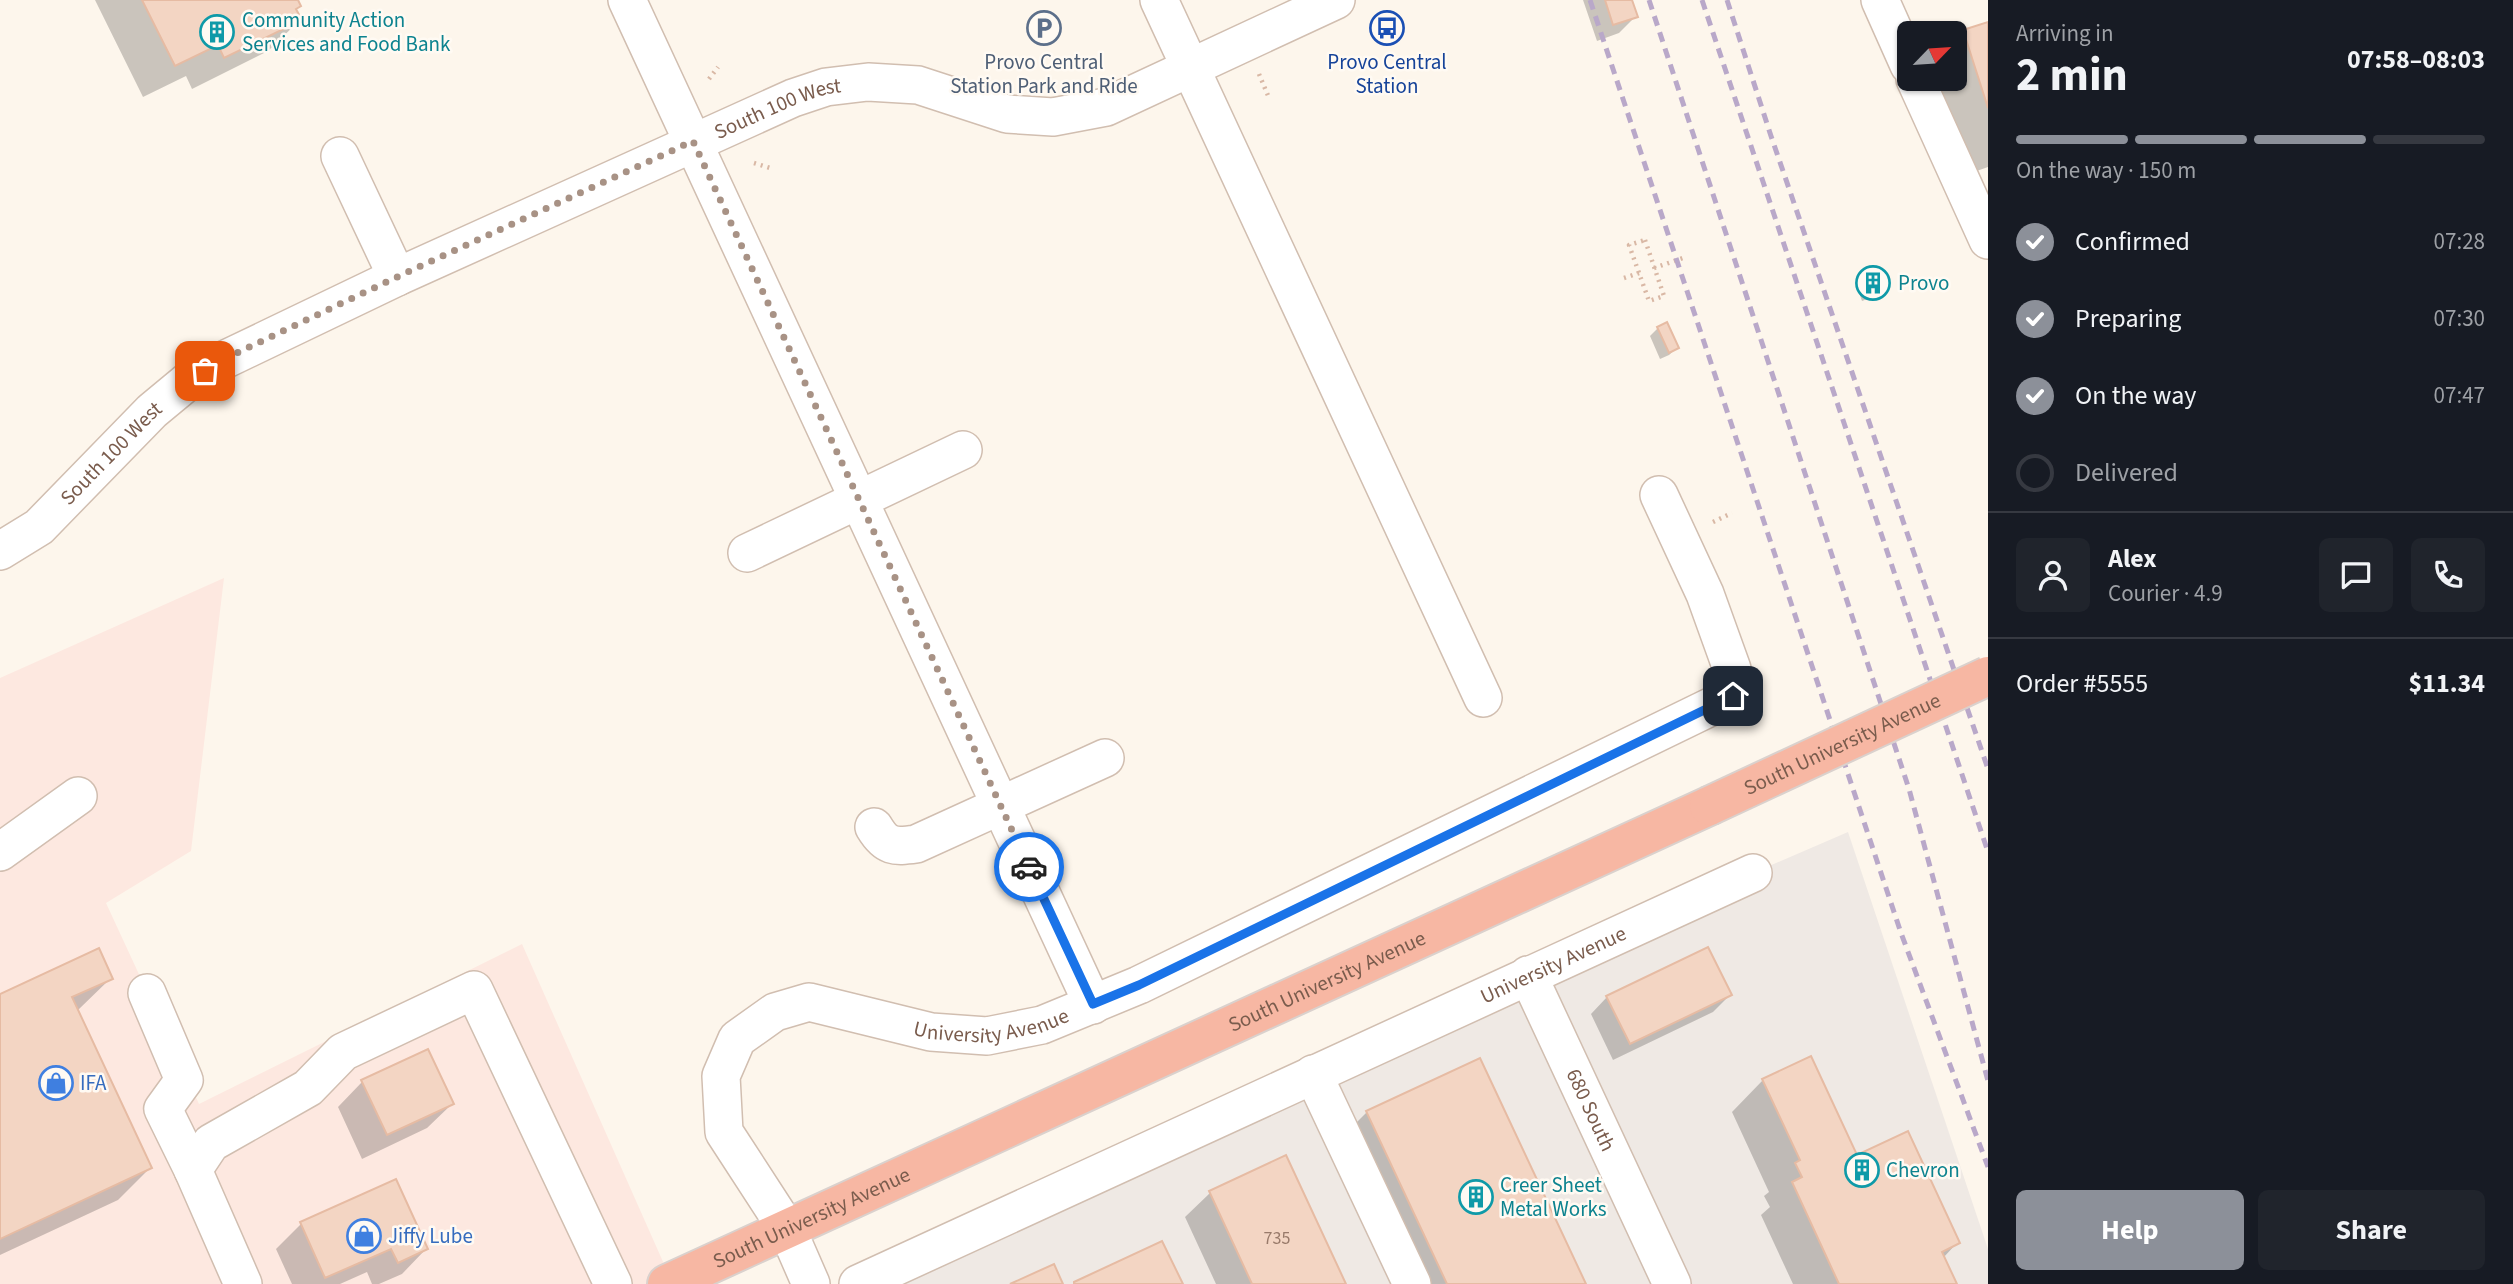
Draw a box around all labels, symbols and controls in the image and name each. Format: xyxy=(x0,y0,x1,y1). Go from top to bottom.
place label: Community Action Services and Food Bank xyxy=(242,5,451,59)
parking icon: Provo Central Station Park and Ride xyxy=(1025,9,1063,47)
bus stop icon: Provo Central Station xyxy=(1368,9,1406,47)
building icon: Community Action Services and Food Bank xyxy=(198,13,236,51)
text: Arriving in xyxy=(2016,17,2114,50)
north arrow xyxy=(1897,21,1967,91)
map controls xyxy=(1897,21,1967,91)
text: 07:58–08:03 xyxy=(2347,41,2485,78)
text: 2 min xyxy=(2016,43,2128,108)
place label: Provo Central Station Park and Ride xyxy=(950,47,1138,101)
place label: Provo Central Station xyxy=(1327,47,1447,101)
street label: South 100 West xyxy=(709,70,843,147)
text: On the way · 150 m xyxy=(2016,154,2196,187)
icon: check xyxy=(2016,223,2054,261)
text: Confirmed xyxy=(2075,223,2190,260)
text: 07:28 xyxy=(2434,225,2485,258)
building icon: Provo xyxy=(1854,264,1892,302)
place label: Provo xyxy=(1898,268,1949,298)
icon: check xyxy=(2016,300,2054,338)
text: Preparing xyxy=(2075,300,2181,337)
text: 07:30 xyxy=(2434,302,2485,335)
pin xyxy=(175,341,235,401)
icon: bag xyxy=(186,352,224,390)
icon: check xyxy=(2016,377,2054,415)
text: On the way xyxy=(2075,377,2196,414)
text: 07:47 xyxy=(2434,379,2485,412)
street label: South 100 West xyxy=(53,394,168,512)
text: Delivered xyxy=(2075,454,2178,491)
button: person xyxy=(2016,538,2090,612)
button: chat xyxy=(2319,538,2393,612)
button: phone xyxy=(2411,538,2485,612)
text: Alex xyxy=(2108,540,2157,577)
text: Courier · 4.9 xyxy=(2108,577,2223,610)
text: Order #5555 xyxy=(2016,665,2148,702)
text: $11.34 xyxy=(2409,665,2485,702)
pin xyxy=(1703,666,1763,726)
icon: home xyxy=(1714,677,1752,715)
street label: South University Avenue xyxy=(1739,685,1946,803)
courier xyxy=(994,832,1064,902)
icon: car xyxy=(1010,848,1048,886)
street label: University Avenue xyxy=(1475,918,1631,1011)
street label: South University Avenue xyxy=(1223,923,1431,1040)
street label: University Avenue xyxy=(910,1001,1073,1051)
shop icon: IFA xyxy=(37,1064,75,1102)
street label: 680 South xyxy=(1559,1064,1623,1156)
place label: IFA xyxy=(80,1068,107,1098)
building icon: Chevron xyxy=(1843,1151,1881,1189)
place label: Chevron xyxy=(1886,1155,1960,1185)
street label: South University Avenue xyxy=(708,1159,915,1276)
place label: Creer Sheet Metal Works xyxy=(1500,1170,1607,1224)
building icon: Creer Sheet Metal Works xyxy=(1457,1178,1495,1216)
button: Help xyxy=(2016,1190,2244,1270)
button: Share xyxy=(2258,1190,2485,1270)
shop icon: Jiffy Lube xyxy=(345,1217,383,1255)
place label: Jiffy Lube xyxy=(388,1221,473,1251)
house number: 735 xyxy=(1264,1226,1290,1251)

